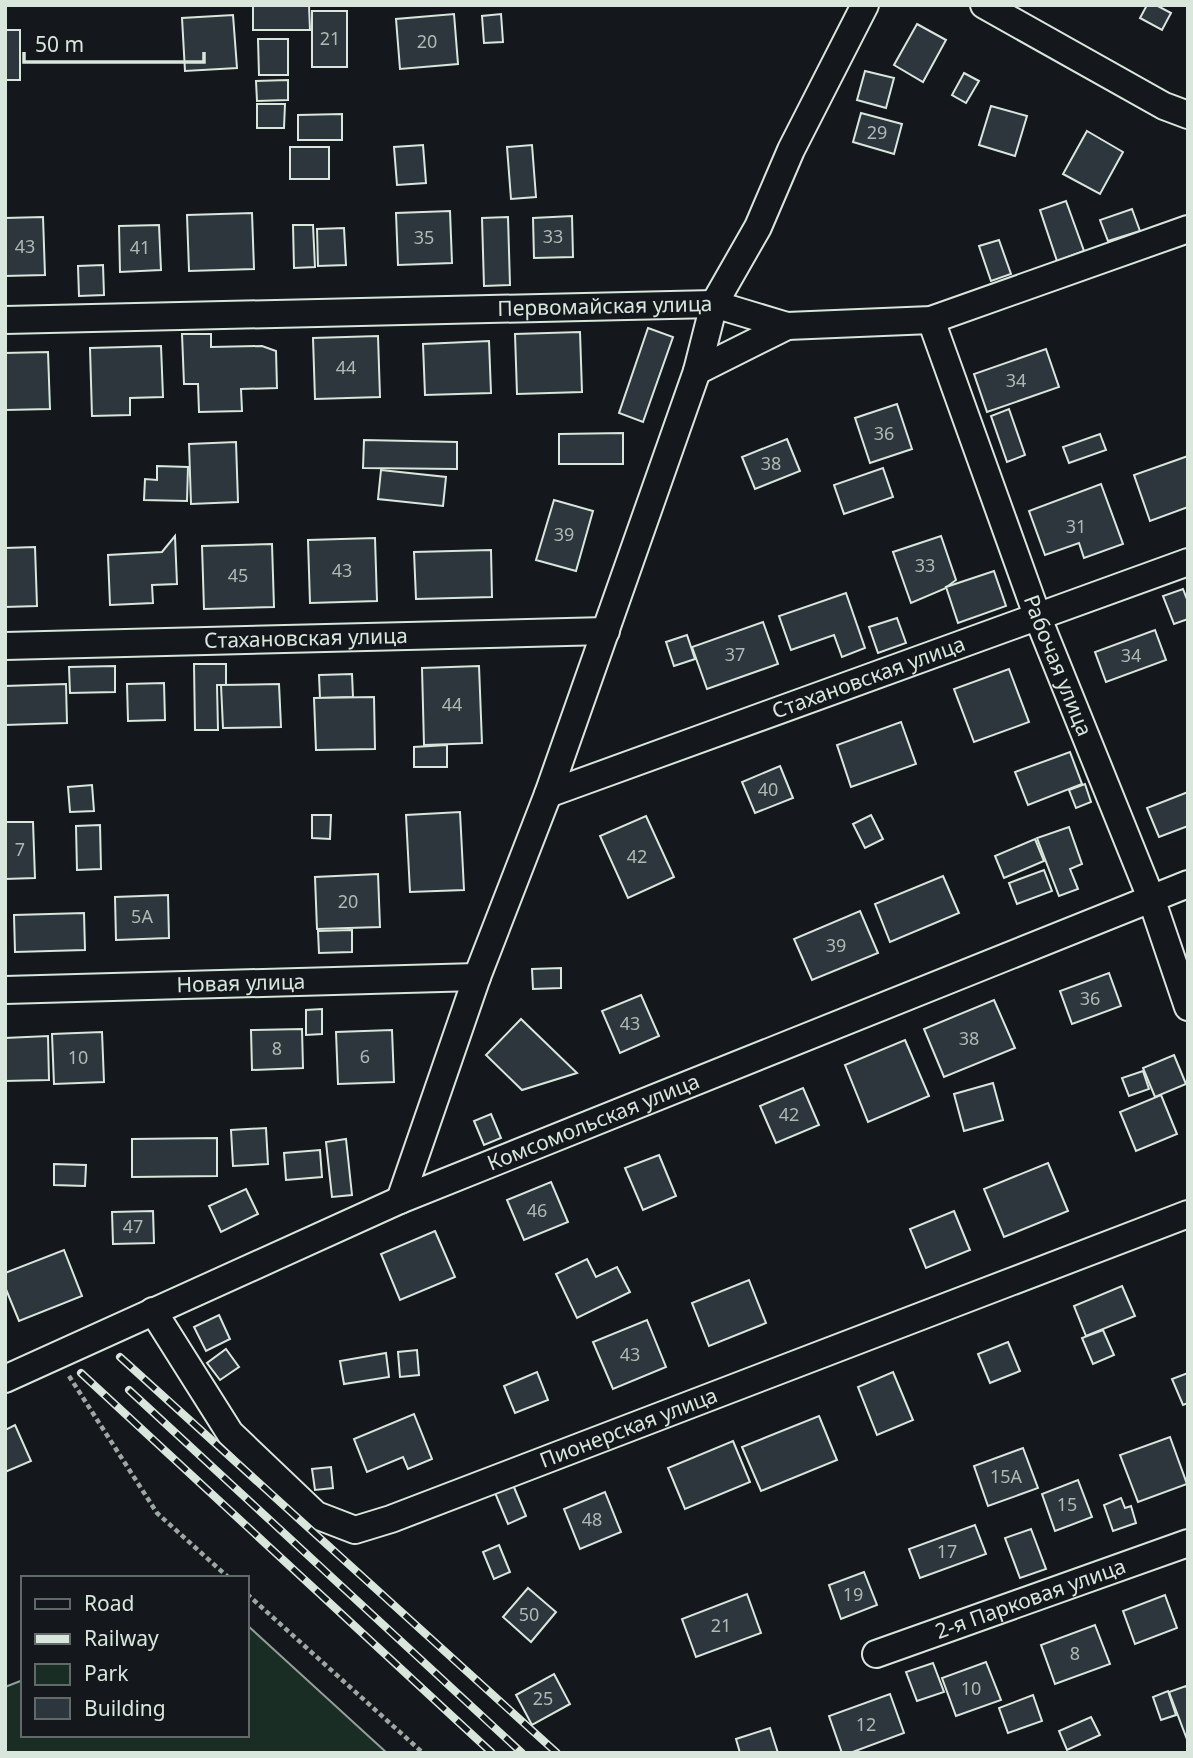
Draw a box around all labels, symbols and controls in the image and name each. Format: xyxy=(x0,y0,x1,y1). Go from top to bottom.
scale bar xyxy=(24,21,205,65)
house number: 21 xyxy=(320,26,340,50)
house number: 20 xyxy=(417,29,437,53)
text: 50 m xyxy=(35,30,84,58)
house number: 29 xyxy=(867,120,887,144)
house number: 33 xyxy=(543,224,563,248)
house number: 35 xyxy=(414,225,434,249)
house number: 43 xyxy=(15,234,35,258)
house number: 41 xyxy=(130,235,150,259)
street label: Первомайская улица xyxy=(497,289,713,322)
house number: 44 xyxy=(336,355,356,379)
house number: 34 xyxy=(1006,368,1026,392)
house number: 36 xyxy=(874,421,894,445)
house number: 38 xyxy=(761,451,781,475)
house number: 31 xyxy=(1066,514,1086,538)
house number: 39 xyxy=(554,522,574,546)
house number: 33 xyxy=(915,553,935,577)
house number: 43 xyxy=(332,558,352,582)
house number: 45 xyxy=(228,563,248,587)
street label: Рабочая улица xyxy=(1018,591,1099,740)
street label: Стахановская улица xyxy=(204,621,408,654)
street label: Стахановская улица xyxy=(768,629,969,725)
house number: 37 xyxy=(725,642,745,666)
house number: 34 xyxy=(1121,643,1141,667)
house number: 44 xyxy=(442,692,462,716)
house number: 40 xyxy=(758,777,778,801)
house number: 7 xyxy=(15,837,25,861)
house number: 42 xyxy=(627,844,647,868)
house number: 20 xyxy=(338,889,358,913)
house number: 5А xyxy=(131,904,153,928)
house number: 39 xyxy=(826,933,846,957)
street label: Новая улица xyxy=(176,967,306,998)
house number: 36 xyxy=(1080,986,1100,1010)
house number: 43 xyxy=(620,1011,640,1035)
house number: 38 xyxy=(959,1026,979,1050)
house number: 8 xyxy=(272,1036,282,1060)
house number: 6 xyxy=(360,1044,370,1068)
house number: 10 xyxy=(68,1045,88,1069)
street label: Комсомольская улица xyxy=(483,1066,703,1177)
house number: 42 xyxy=(779,1102,799,1126)
house number: 46 xyxy=(527,1198,547,1222)
house number: 47 xyxy=(123,1214,143,1238)
house number: 43 xyxy=(620,1342,640,1366)
street label: Пионерская улица xyxy=(535,1380,721,1474)
house number: 15А xyxy=(990,1464,1023,1488)
house number: 15 xyxy=(1057,1492,1077,1516)
house number: 48 xyxy=(582,1507,602,1531)
house number: 17 xyxy=(937,1539,957,1563)
street label: 2-я Парковая улица xyxy=(931,1551,1129,1645)
legend xyxy=(21,1576,248,1737)
house number: 19 xyxy=(843,1582,863,1606)
text: Road xyxy=(84,1589,134,1617)
house number: 50 xyxy=(519,1602,539,1626)
house number: 21 xyxy=(711,1613,731,1637)
text: Railway xyxy=(84,1624,159,1652)
house number: 8 xyxy=(1070,1641,1080,1665)
text: Park xyxy=(84,1659,129,1687)
house number: 10 xyxy=(961,1676,981,1700)
house number: 25 xyxy=(533,1686,553,1710)
text: Building xyxy=(84,1694,166,1722)
house number: 12 xyxy=(856,1712,876,1736)

